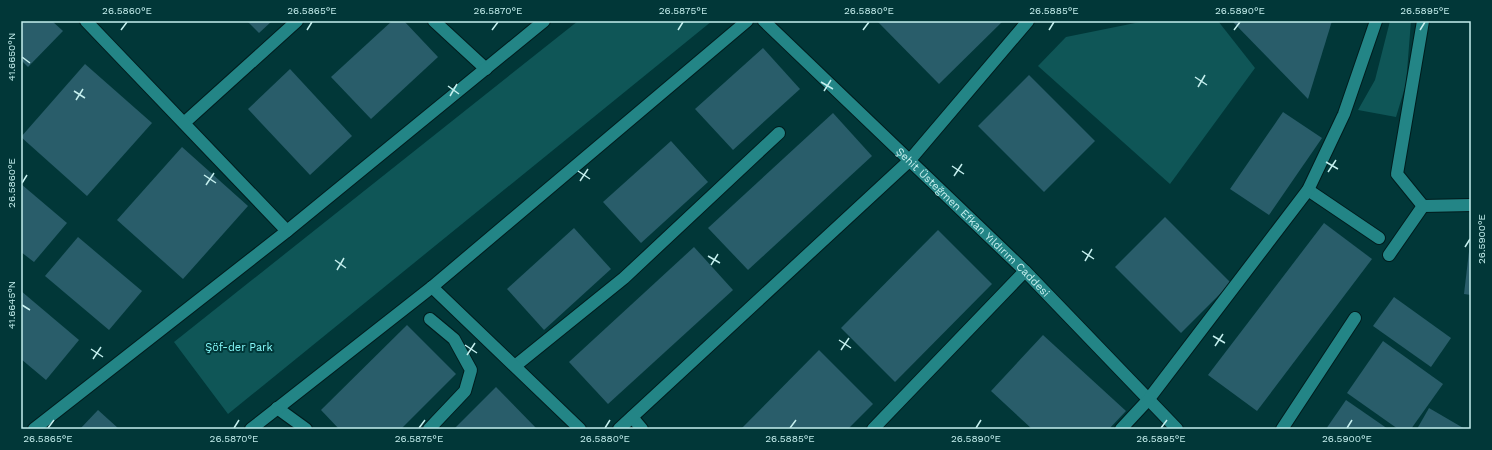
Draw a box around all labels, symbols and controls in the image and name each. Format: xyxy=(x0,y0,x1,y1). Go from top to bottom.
text: 26.5860°E xyxy=(102,5,152,16)
text: 26.5865°E xyxy=(287,5,337,16)
text: 26.5870°E xyxy=(474,5,522,16)
text: 26.5875°E xyxy=(659,5,707,16)
text: 26.5880°E xyxy=(844,5,894,16)
text: 26.5885°E xyxy=(1029,5,1079,16)
text: 26.5890°E xyxy=(1215,5,1265,16)
text: 26.5895°E xyxy=(1400,5,1450,16)
text: 41.6650°N xyxy=(6,33,17,81)
street label: Şehit Üsteğmen Efkan Yıldırım Caddesi xyxy=(893,145,1052,300)
text: 26.5860°E xyxy=(6,158,17,208)
text: 26.5900°E xyxy=(1476,214,1487,264)
text: 41.6645°N xyxy=(6,281,17,329)
park label: Şöf-der Park xyxy=(205,341,273,354)
text: 26.5865°E xyxy=(23,433,73,444)
text: 26.5870°E xyxy=(210,433,258,444)
text: 26.5875°E xyxy=(395,433,443,444)
text: 26.5880°E xyxy=(580,433,630,444)
text: 26.5885°E xyxy=(765,433,815,444)
text: 26.5890°E xyxy=(951,433,1001,444)
text: 26.5895°E xyxy=(1136,433,1186,444)
text: 26.5900°E xyxy=(1322,433,1372,444)

